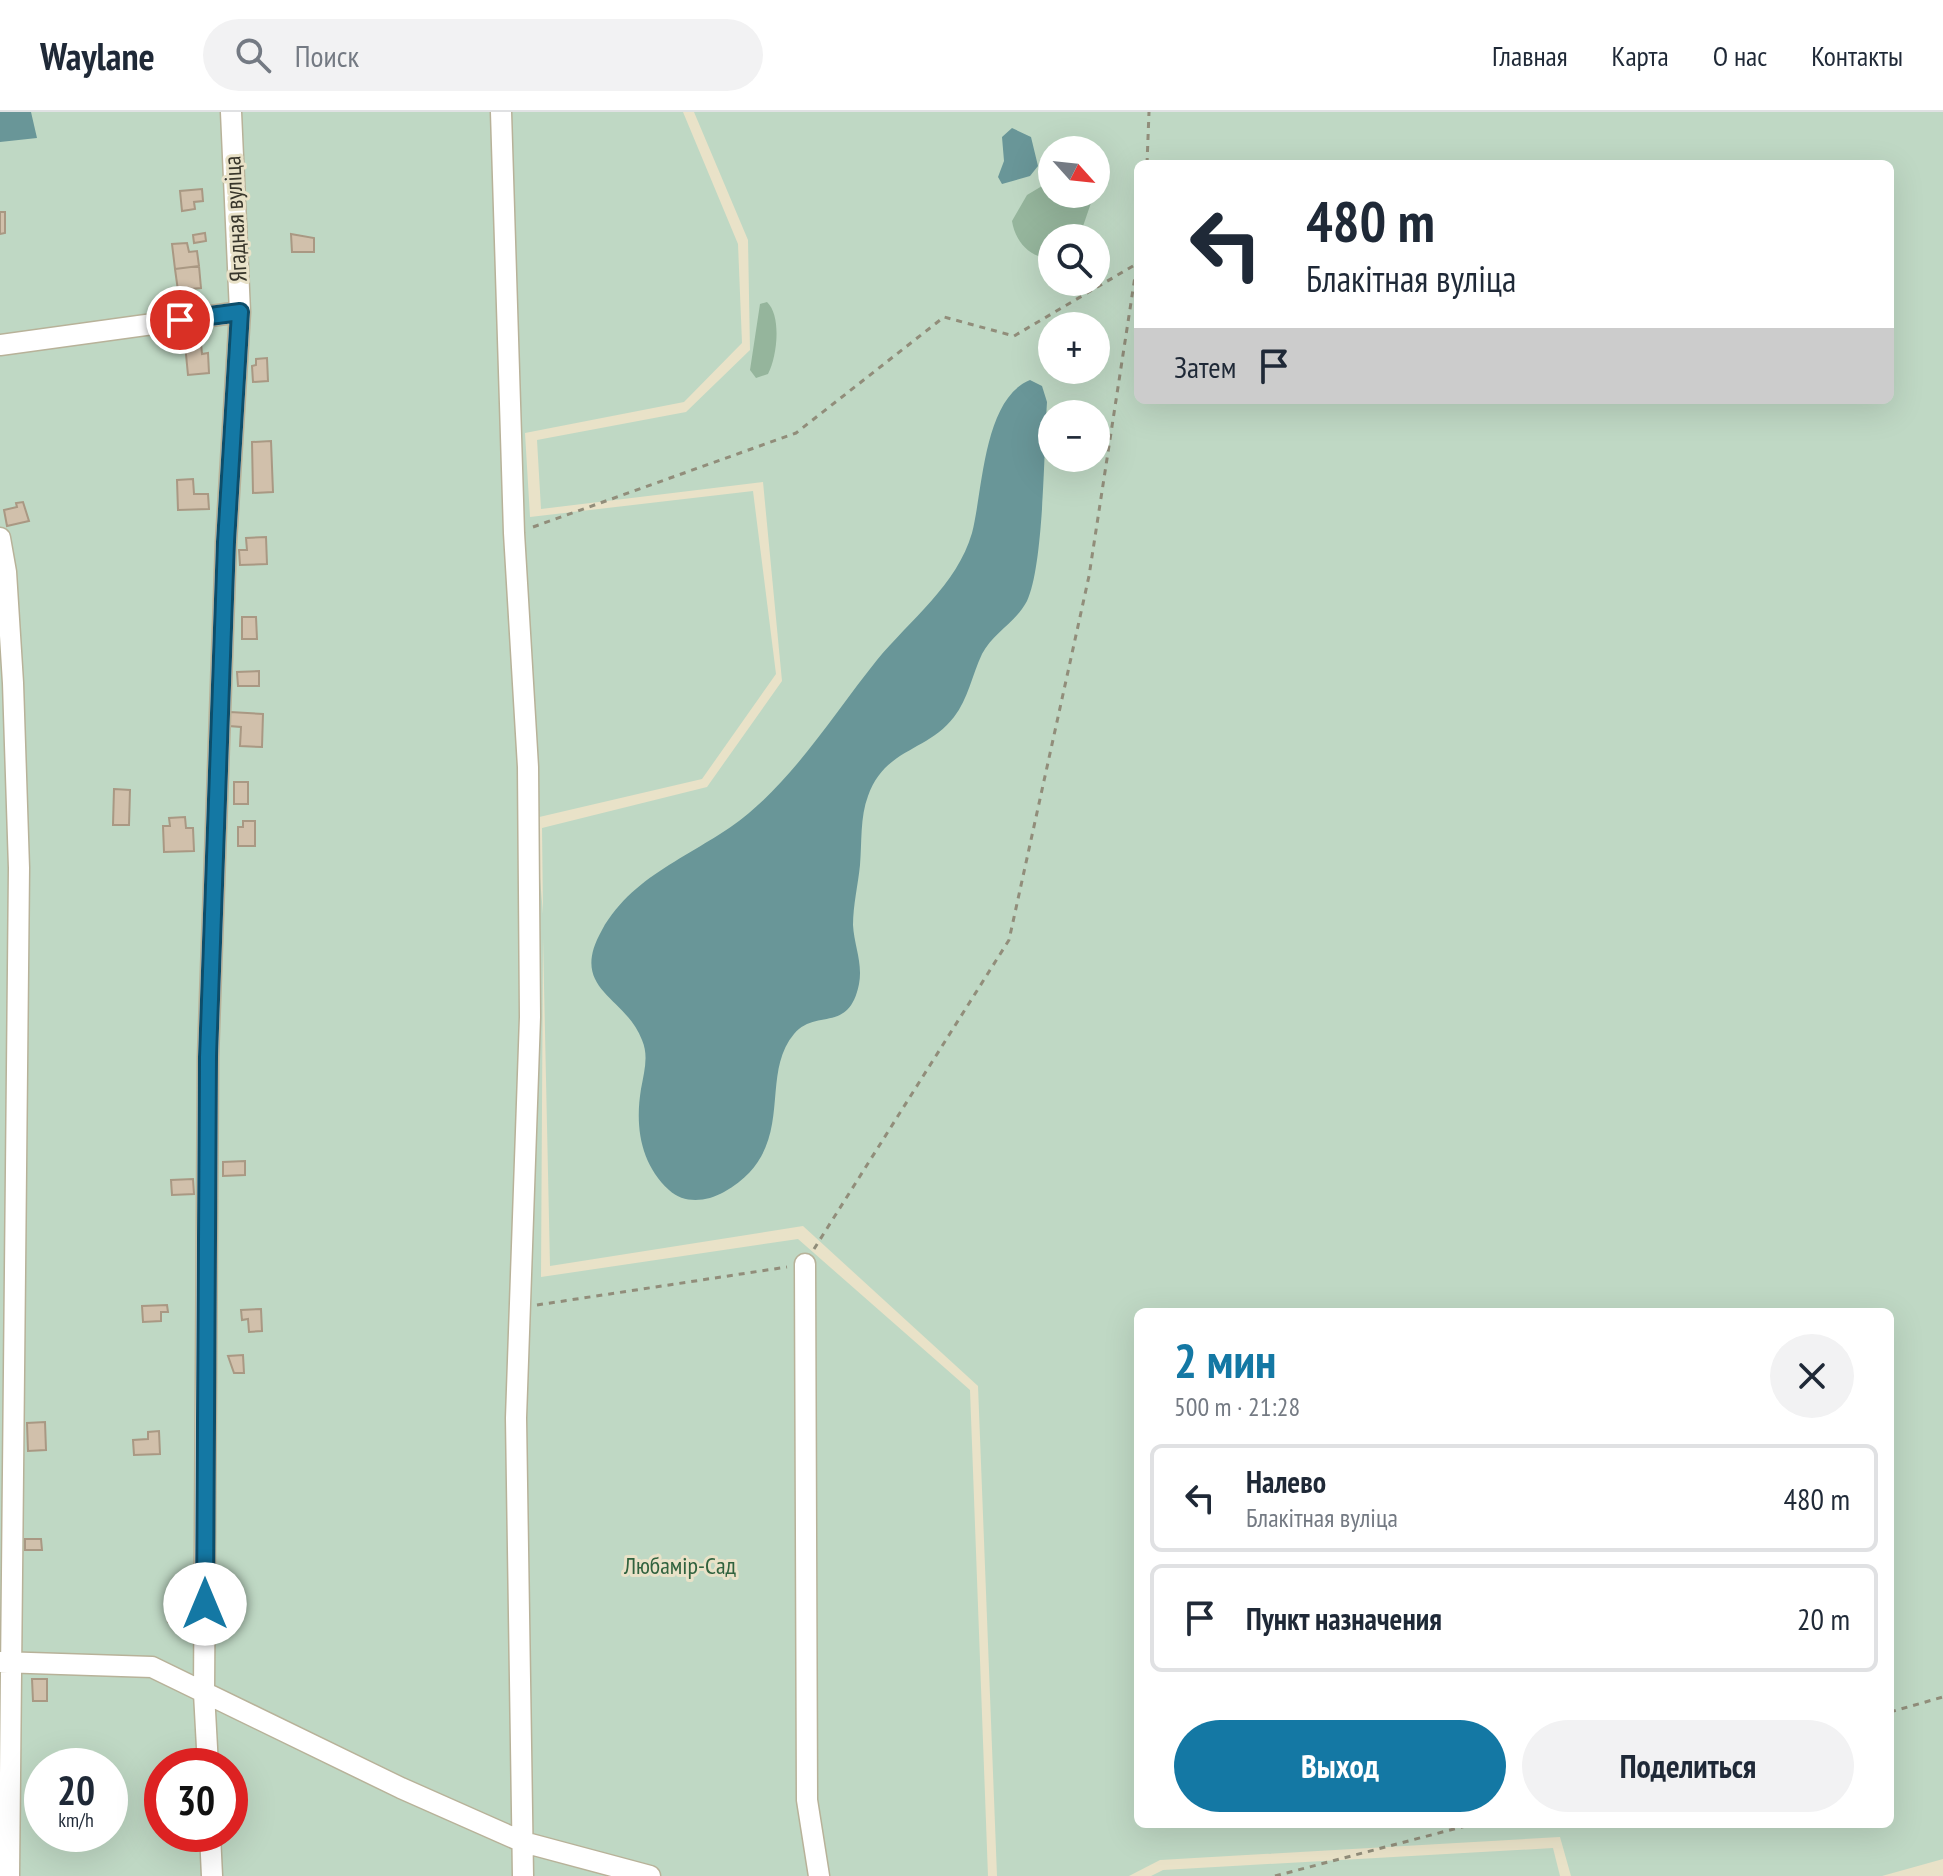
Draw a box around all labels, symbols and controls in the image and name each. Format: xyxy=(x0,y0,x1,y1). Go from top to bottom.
search box xyxy=(203,19,763,91)
text: Waylane xyxy=(40,31,155,80)
icon: search xyxy=(231,33,275,77)
text: Поиск xyxy=(295,36,359,75)
text: Главная xyxy=(1492,37,1568,74)
text: Карта xyxy=(1612,37,1669,74)
text: О нас xyxy=(1713,37,1767,74)
text: Контакты xyxy=(1811,37,1903,74)
north arrow xyxy=(1038,136,1110,208)
map controls xyxy=(1038,136,1110,472)
street label: Ягадная вуліца xyxy=(216,155,254,283)
text: 480 m xyxy=(1306,185,1435,257)
icon: left xyxy=(1174,192,1278,296)
button: search xyxy=(1038,224,1110,296)
text: Блакітная вуліца xyxy=(1306,255,1516,302)
pin xyxy=(146,286,214,354)
icon: arrive xyxy=(158,298,202,342)
button: + xyxy=(1038,312,1110,384)
icon: arrive xyxy=(1252,344,1296,388)
text: Затем xyxy=(1174,347,1236,386)
button: − xyxy=(1038,400,1110,472)
text: 2 мин xyxy=(1174,1329,1276,1391)
button: close xyxy=(1770,1334,1854,1418)
text: 500 m · 21:28 xyxy=(1174,1390,1300,1423)
text: Налево xyxy=(1246,1462,1326,1501)
icon: left xyxy=(1178,1476,1222,1520)
text: 480 m xyxy=(1784,1479,1850,1518)
text: Блакітная вуліца xyxy=(1246,1501,1398,1534)
park label: Любамір-Сад xyxy=(623,1550,737,1581)
position arrow xyxy=(163,1562,247,1646)
icon: arrive xyxy=(1178,1596,1222,1640)
text: Пункт назначения xyxy=(1246,1599,1442,1638)
text: 20 m xyxy=(1797,1599,1850,1638)
button: Выход xyxy=(1174,1720,1506,1812)
button: Поделиться xyxy=(1522,1720,1854,1812)
speed limit sign: 30 xyxy=(144,1748,248,1852)
text: 20 xyxy=(57,1764,95,1816)
text: km/h xyxy=(58,1807,94,1833)

